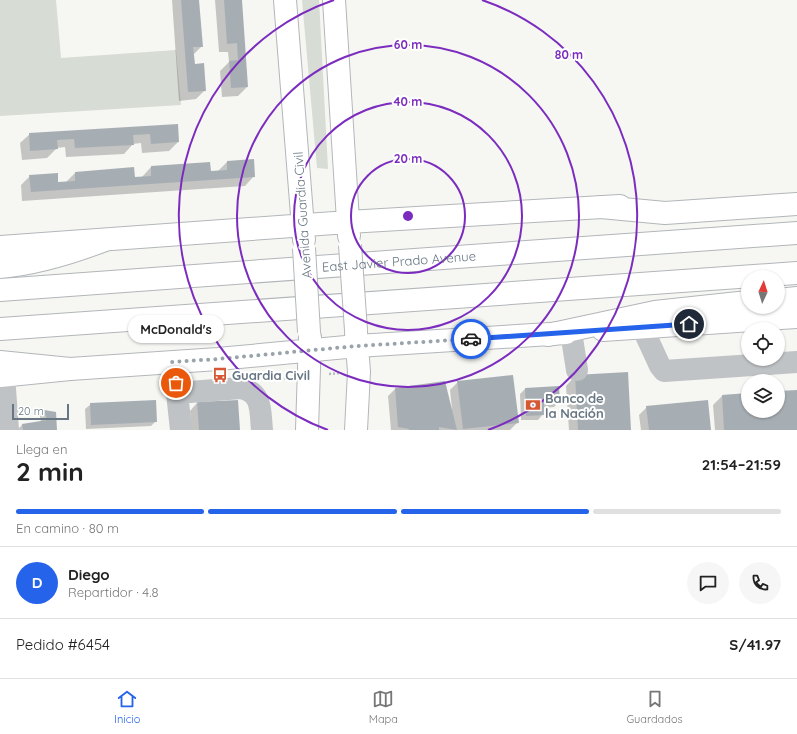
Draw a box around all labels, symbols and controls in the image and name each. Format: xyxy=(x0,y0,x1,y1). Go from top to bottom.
text: 60 m xyxy=(394,37,422,52)
text: 80 m xyxy=(555,47,583,62)
text: 40 m xyxy=(394,94,422,109)
street label: Avenida Guardia Civil xyxy=(290,151,314,279)
text: 20 m xyxy=(394,151,422,166)
centre of rings xyxy=(401,209,415,223)
street label: East Javier Prado Avenue xyxy=(321,248,477,275)
north arrow xyxy=(741,270,785,314)
map controls xyxy=(741,270,785,418)
pin xyxy=(672,307,706,341)
icon: home xyxy=(678,313,700,335)
callout: McDonald's xyxy=(128,315,224,343)
courier xyxy=(451,319,491,359)
text: McDonald's xyxy=(140,321,212,337)
button: locate xyxy=(741,322,785,366)
icon: car xyxy=(460,328,482,350)
pin xyxy=(159,366,193,400)
bus stop icon: Guardia Civil xyxy=(211,366,229,384)
place label: Guardia Civil xyxy=(232,367,310,383)
icon: bag xyxy=(165,372,187,394)
button: layers xyxy=(741,374,785,418)
place label: Banco de la Nación xyxy=(545,390,604,421)
bank icon: Banco de la Nación xyxy=(524,396,542,414)
scale bar xyxy=(12,402,69,421)
text: 20 m xyxy=(18,404,44,418)
text: Llega en xyxy=(16,441,67,457)
text: 2 min xyxy=(16,455,84,488)
text: 21:54–21:59 xyxy=(702,455,781,474)
text: En camino · 80 m xyxy=(16,520,119,536)
button: chat xyxy=(687,562,729,604)
button: phone xyxy=(739,562,781,604)
text: Diego xyxy=(68,565,110,584)
text: D xyxy=(32,573,42,592)
text: Repartidor · 4.8 xyxy=(68,584,159,600)
text: Pedido #6454 xyxy=(16,635,110,654)
text: S/41.97 xyxy=(729,635,781,654)
tab: Inicio xyxy=(114,688,140,726)
tab: Mapa xyxy=(369,688,398,726)
tab: Guardados xyxy=(626,688,683,726)

